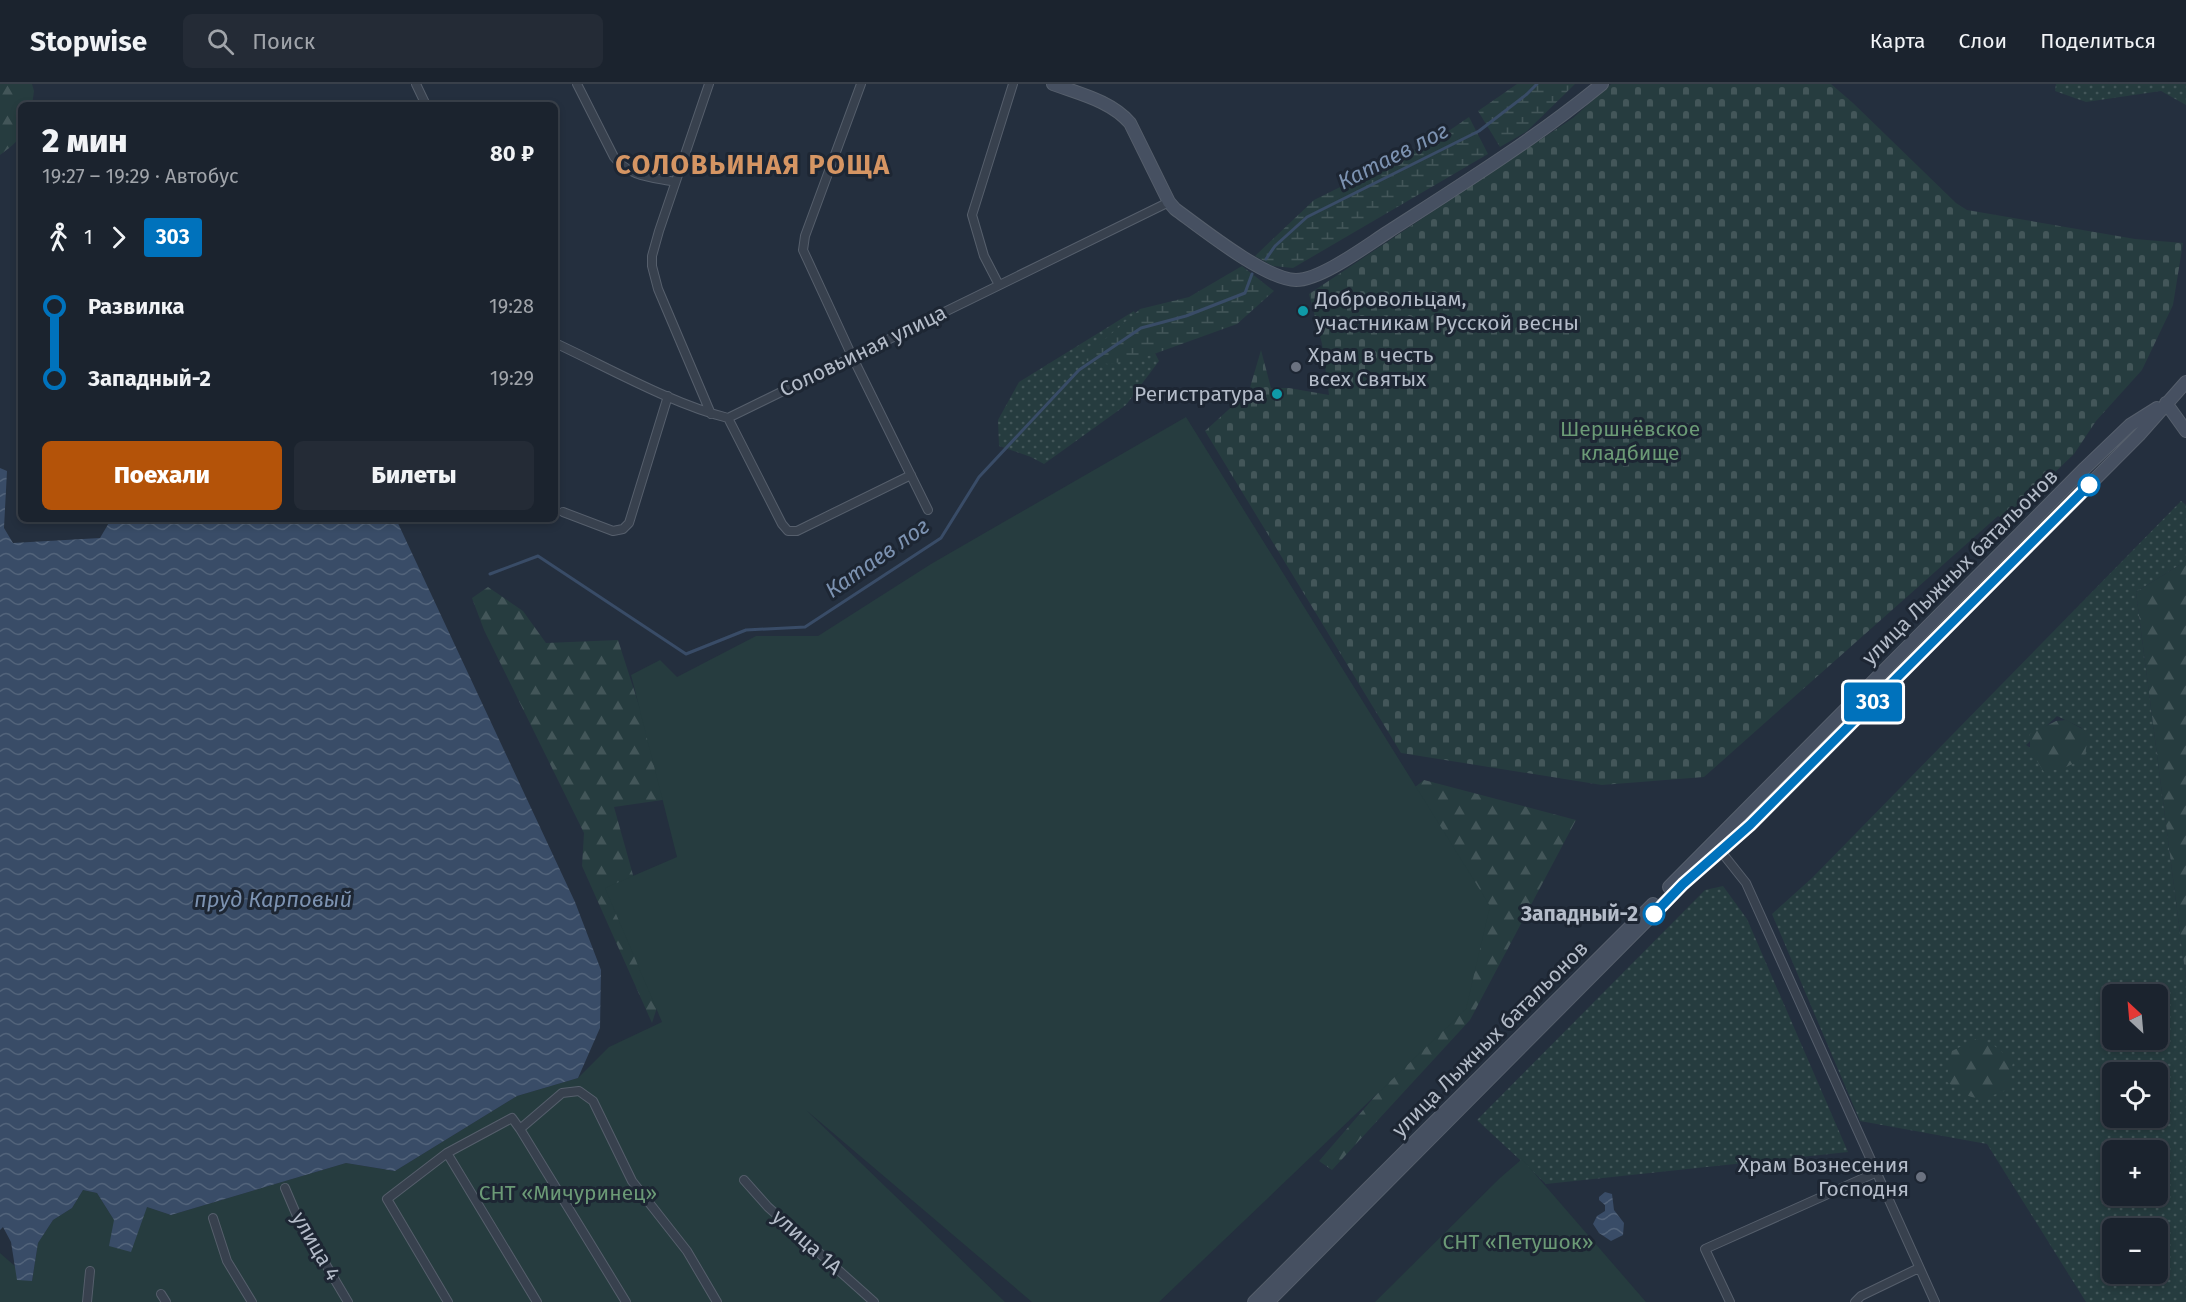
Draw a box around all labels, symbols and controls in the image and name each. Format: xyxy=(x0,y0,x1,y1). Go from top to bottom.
search box xyxy=(183,14,603,68)
text: Stopwise xyxy=(30,25,147,58)
icon: search xyxy=(204,25,237,58)
text: Поиск xyxy=(252,28,315,55)
text: Карта xyxy=(1870,28,1926,54)
text: Слои xyxy=(1959,28,2007,54)
text: Поделиться xyxy=(2040,28,2156,54)
water label: Катаев лог xyxy=(1333,117,1453,195)
text: 2 мин xyxy=(42,121,128,161)
text: 80 ₽ xyxy=(490,140,534,167)
district label: СОЛОВЬИНАЯ РОЩА xyxy=(615,149,891,181)
text: 19:27 – 19:29 · Автобус xyxy=(42,164,238,188)
icon: walk xyxy=(42,221,75,254)
icon: forward xyxy=(102,221,135,254)
text: 303 xyxy=(156,224,190,250)
text: 1 xyxy=(84,225,93,249)
place label: Добровольцам, участникам Русской весны xyxy=(1314,286,1579,336)
text: Развилка xyxy=(88,293,185,320)
text: 19:28 xyxy=(489,294,534,318)
street label: Соловьиная улица xyxy=(775,299,951,403)
marker: Добровольцам, участникам Русской весны xyxy=(1296,304,1310,318)
place label: Храм в честь всех Святых xyxy=(1308,342,1434,392)
marker: Храм в честь всех Святых xyxy=(1289,360,1303,374)
text: Западный-2 xyxy=(88,365,211,392)
text: 19:29 xyxy=(490,366,534,390)
place label: Регистратура xyxy=(1134,381,1265,407)
marker: Регистратура xyxy=(1270,387,1284,401)
park label: Шершнёвское кладбище xyxy=(1560,416,1700,466)
button: Поехали xyxy=(42,441,282,510)
button: Билеты xyxy=(294,441,534,510)
street label: улица Лыжных батальонов xyxy=(1856,463,2064,671)
unlabelled marker xyxy=(2078,474,2100,496)
water label: Катаев лог xyxy=(820,512,934,604)
line badge: 303 xyxy=(1838,682,1908,722)
text: 303 xyxy=(1856,689,1890,715)
water label: пруд Карповый xyxy=(194,886,352,913)
place label: Западный-2 xyxy=(1520,901,1638,927)
marker: Западный-2 xyxy=(1643,903,1665,925)
street label: улица Лыжных батальонов xyxy=(1386,935,1594,1143)
north arrow xyxy=(2102,984,2168,1050)
map controls xyxy=(2102,984,2168,1284)
button: locate xyxy=(2102,1062,2168,1128)
button: + xyxy=(2102,1140,2168,1206)
place label: Храм Вознесения Господня xyxy=(1738,1152,1909,1202)
marker: Храм Вознесения Господня xyxy=(1914,1170,1928,1184)
park label: СНТ «Мичуринец» xyxy=(479,1180,657,1206)
street label: улица 1А xyxy=(767,1204,847,1280)
street label: улица 4 xyxy=(286,1207,346,1285)
button: − xyxy=(2102,1218,2168,1284)
park label: СНТ «Петушок» xyxy=(1442,1229,1594,1255)

